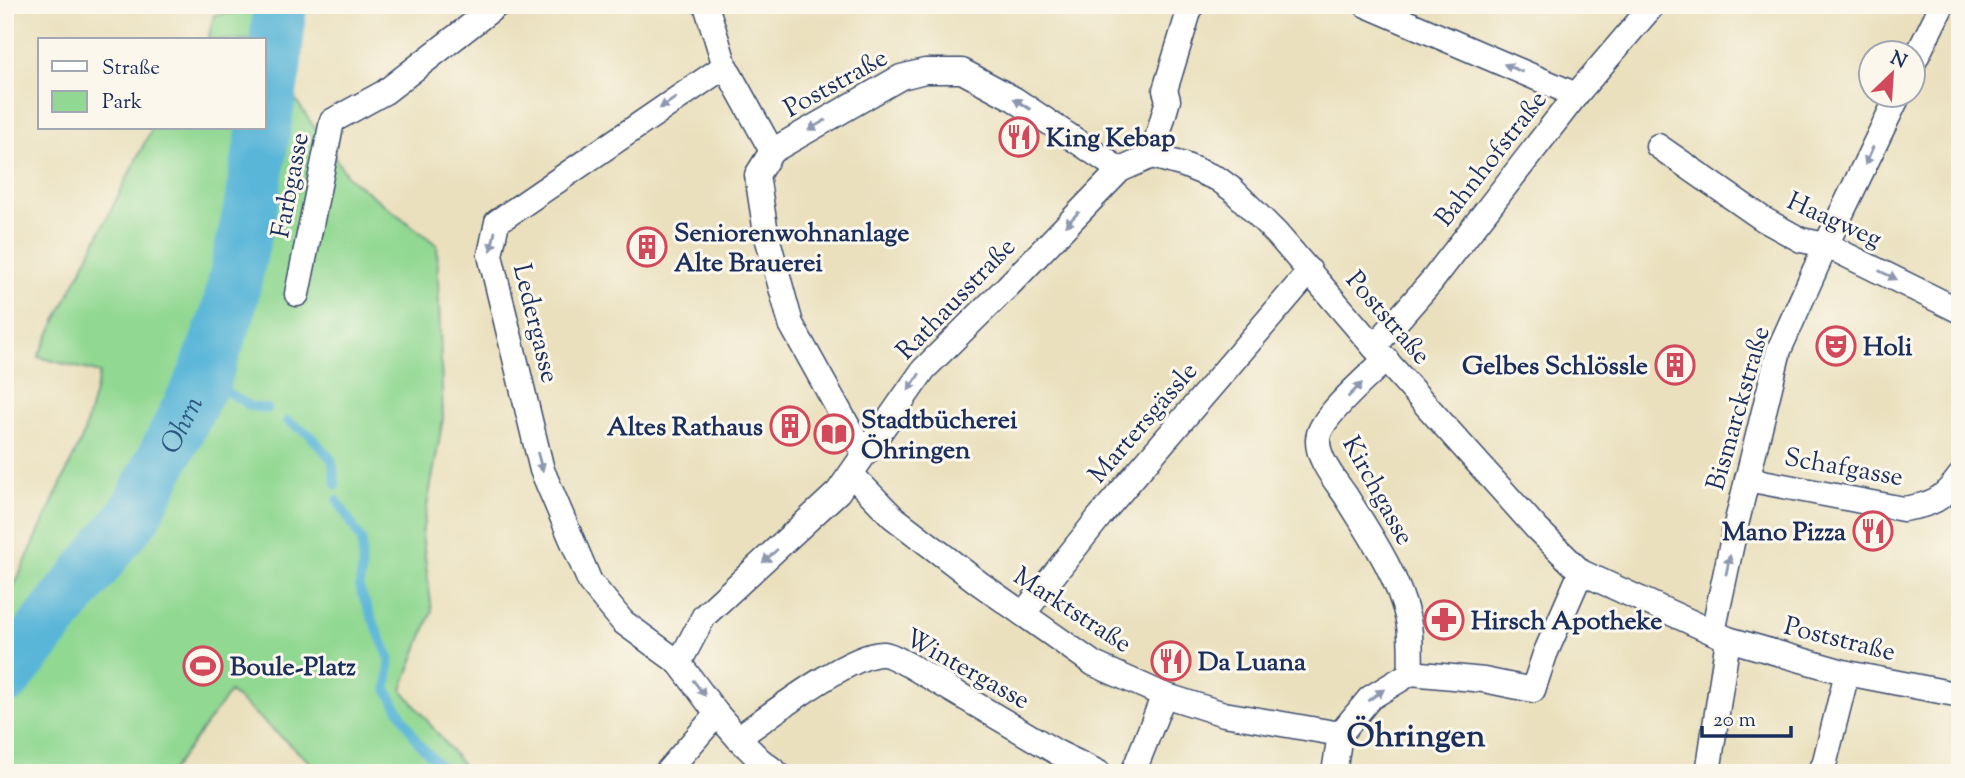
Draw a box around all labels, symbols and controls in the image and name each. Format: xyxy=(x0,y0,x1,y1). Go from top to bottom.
legend xyxy=(38,38,266,130)
north arrow xyxy=(1856,38,1926,108)
street label: Poststraße xyxy=(778,40,895,128)
text: N xyxy=(1886,45,1911,76)
text: Straße xyxy=(102,54,160,84)
one-way arrow xyxy=(1503,62,1523,74)
street label: Bahnhofstraße xyxy=(1427,84,1557,235)
text: Park xyxy=(102,88,143,118)
one-way arrow xyxy=(658,97,678,110)
one-way arrow xyxy=(1012,98,1032,111)
restaurant icon: King Kebap xyxy=(998,116,1040,158)
one-way arrow xyxy=(807,119,827,131)
place label: King Kebap xyxy=(1046,121,1175,158)
street label: Farbgasse xyxy=(263,130,320,241)
one-way arrow xyxy=(1863,146,1875,166)
street label: Haagweg xyxy=(1781,184,1887,259)
one-way arrow xyxy=(1065,210,1081,227)
place label: Seniorenwohnanlage Alte Brauerei xyxy=(674,216,909,283)
building icon: Seniorenwohnanlage Alte Brauerei xyxy=(626,226,668,268)
one-way arrow xyxy=(487,230,498,252)
street label: Rathausstraße xyxy=(889,230,1025,369)
street label: Ledergasse xyxy=(502,260,567,387)
street label: Poststraße xyxy=(1336,264,1438,374)
one-way arrow xyxy=(1878,269,1898,281)
street label: Bismarckstraße xyxy=(1698,322,1781,495)
theatre icon: Holi xyxy=(1815,325,1857,367)
place label: Holi xyxy=(1863,330,1913,367)
building icon: Gelbes Schlössle xyxy=(1654,344,1696,386)
place label: Gelbes Schlössle xyxy=(1462,349,1648,386)
street label: Martersgässle xyxy=(1081,355,1207,493)
one-way arrow xyxy=(907,373,921,391)
one-way arrow xyxy=(1346,383,1363,399)
water label: Ohrn xyxy=(152,389,215,461)
place label: Stadtbücherei Öhringen xyxy=(861,403,1018,470)
building icon: Altes Rathaus xyxy=(769,405,811,447)
place label: Altes Rathaus xyxy=(607,410,763,447)
library icon: Stadtbücherei Öhringen xyxy=(813,413,855,455)
street label: Kirchgasse xyxy=(1332,430,1422,553)
street label: Schafgasse xyxy=(1781,440,1906,497)
one-way arrow xyxy=(536,452,546,473)
restaurant icon: Mano Pizza xyxy=(1852,510,1894,552)
place label: Mano Pizza xyxy=(1722,515,1846,552)
one-way arrow xyxy=(762,548,779,564)
one-way arrow xyxy=(1722,554,1733,576)
street label: Marktstraße xyxy=(1005,559,1138,663)
pharmacy icon: Hirsch Apotheke xyxy=(1423,599,1465,641)
place label: Hirsch Apotheke xyxy=(1471,604,1662,641)
street label: Poststraße xyxy=(1780,609,1899,672)
street label: Wintergasse xyxy=(898,621,1036,720)
restaurant icon: Da Luana xyxy=(1150,640,1192,682)
sports icon: Boule-Platz xyxy=(182,645,224,687)
place label: Da Luana xyxy=(1198,645,1306,682)
place label: Boule-Platz xyxy=(230,650,356,687)
one-way arrow xyxy=(691,679,706,697)
one-way arrow xyxy=(1367,688,1385,702)
scale bar xyxy=(1702,694,1792,738)
text: 20 m xyxy=(1713,706,1756,736)
district label: Öhringen xyxy=(1347,714,1486,762)

